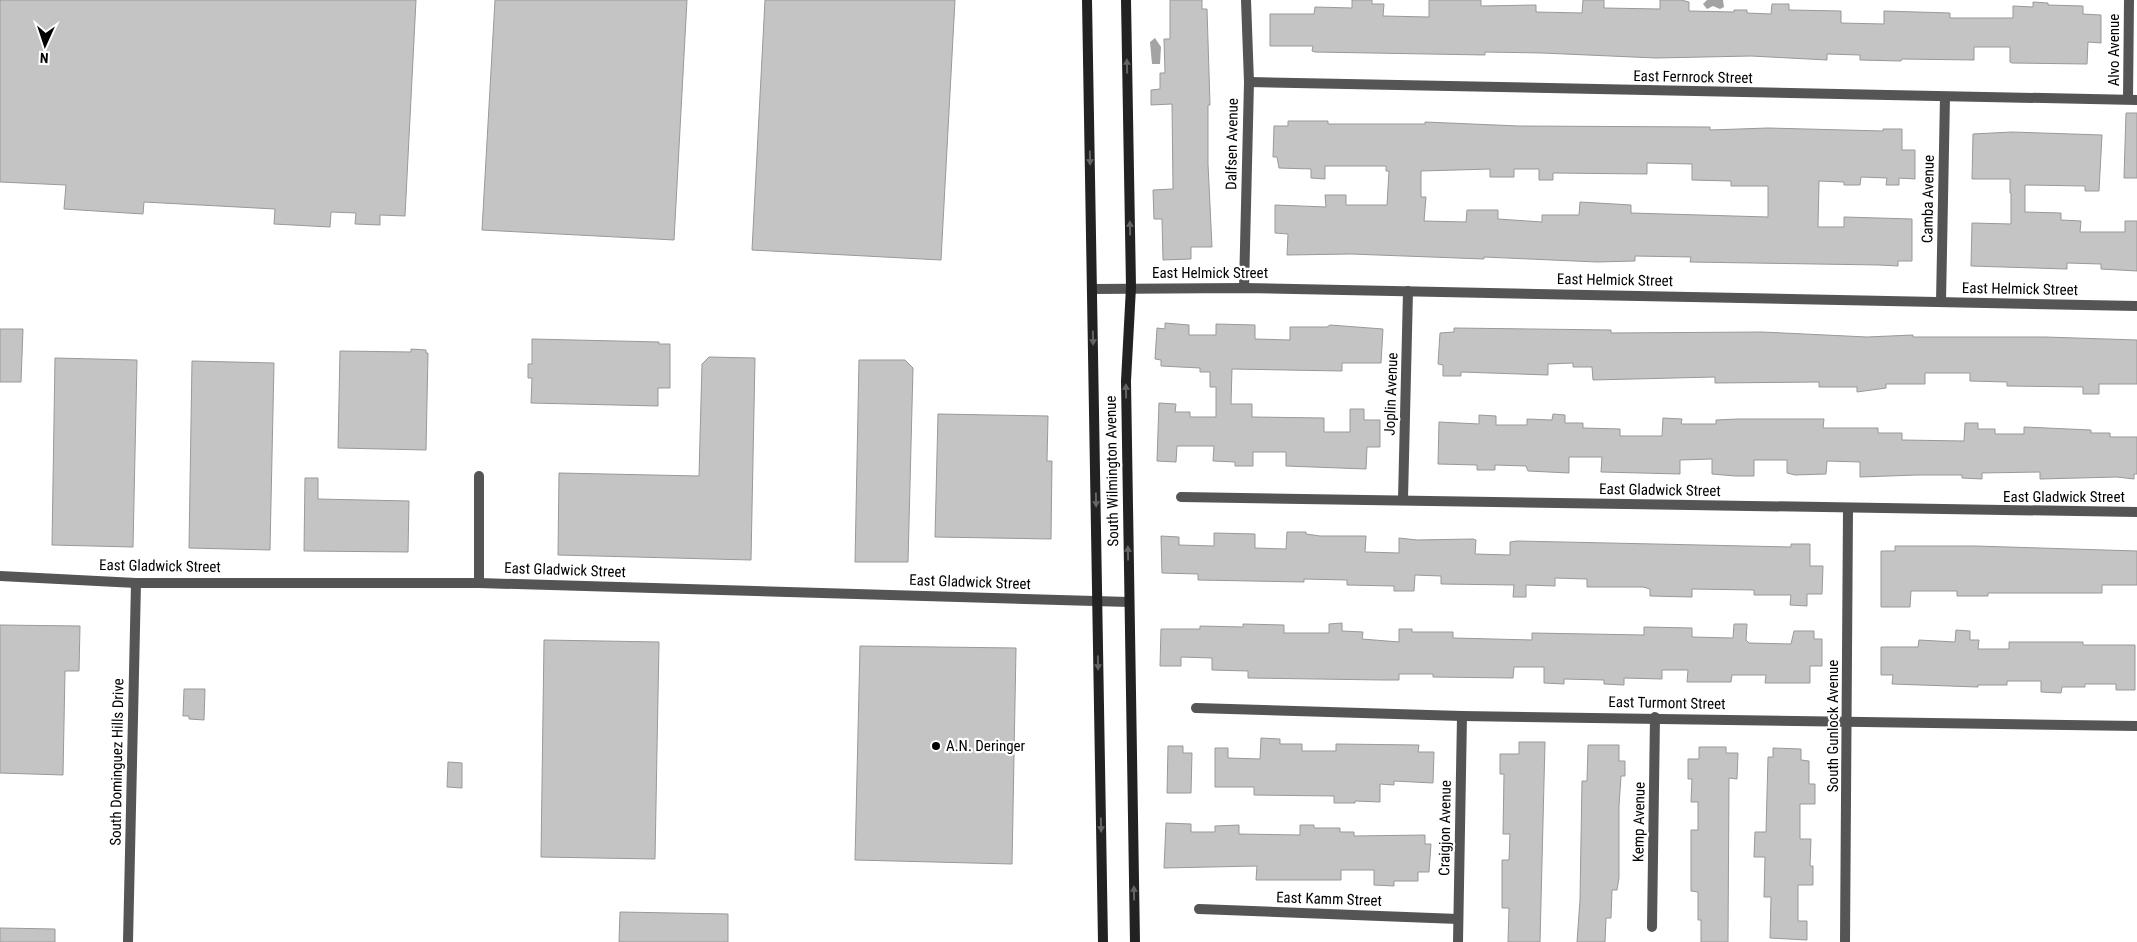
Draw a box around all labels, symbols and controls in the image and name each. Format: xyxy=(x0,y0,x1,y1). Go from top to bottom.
street label: Alvo Avenue xyxy=(2105,14,2123,86)
north arrow xyxy=(20,20,70,70)
text: N xyxy=(40,50,49,66)
one-way arrow xyxy=(1123,58,1131,74)
street label: East Fernrock Street xyxy=(1633,67,1753,87)
street label: Dalfsen Avenue xyxy=(1222,98,1242,190)
one-way arrow xyxy=(1086,150,1094,166)
street label: Camba Avenue xyxy=(1918,155,1938,243)
one-way arrow xyxy=(1126,220,1134,236)
street label: East Helmick Street xyxy=(1152,264,1268,282)
street label: East Helmick Street xyxy=(1557,270,1673,290)
street label: East Helmick Street xyxy=(1962,279,2078,299)
one-way arrow xyxy=(1090,330,1098,346)
street label: Joplin Avenue xyxy=(1381,352,1401,436)
one-way arrow xyxy=(1122,383,1130,399)
street label: South Wilmington Avenue xyxy=(1102,395,1122,547)
street label: East Gladwick Street xyxy=(1599,480,1721,500)
street label: East Gladwick Street xyxy=(2003,488,2125,506)
one-way arrow xyxy=(1092,493,1100,509)
one-way arrow xyxy=(1124,545,1132,561)
street label: East Gladwick Street xyxy=(99,556,221,576)
street label: East Gladwick Street xyxy=(504,559,626,581)
street label: East Gladwick Street xyxy=(909,571,1031,593)
one-way arrow xyxy=(1094,655,1102,671)
street label: South Gunlock Avenue xyxy=(1824,660,1842,792)
street label: South Dominguez Hills Drive xyxy=(107,678,127,846)
street label: East Turmont Street xyxy=(1608,693,1726,713)
place label: A.N. Deringer xyxy=(946,737,1026,755)
marker: A.N. Deringer xyxy=(930,740,942,752)
street label: Craigjon Avenue xyxy=(1435,780,1455,876)
street label: Kemp Avenue xyxy=(1629,782,1649,862)
one-way arrow xyxy=(1097,818,1105,834)
one-way arrow xyxy=(1130,885,1138,901)
street label: East Kamm Street xyxy=(1276,888,1382,910)

